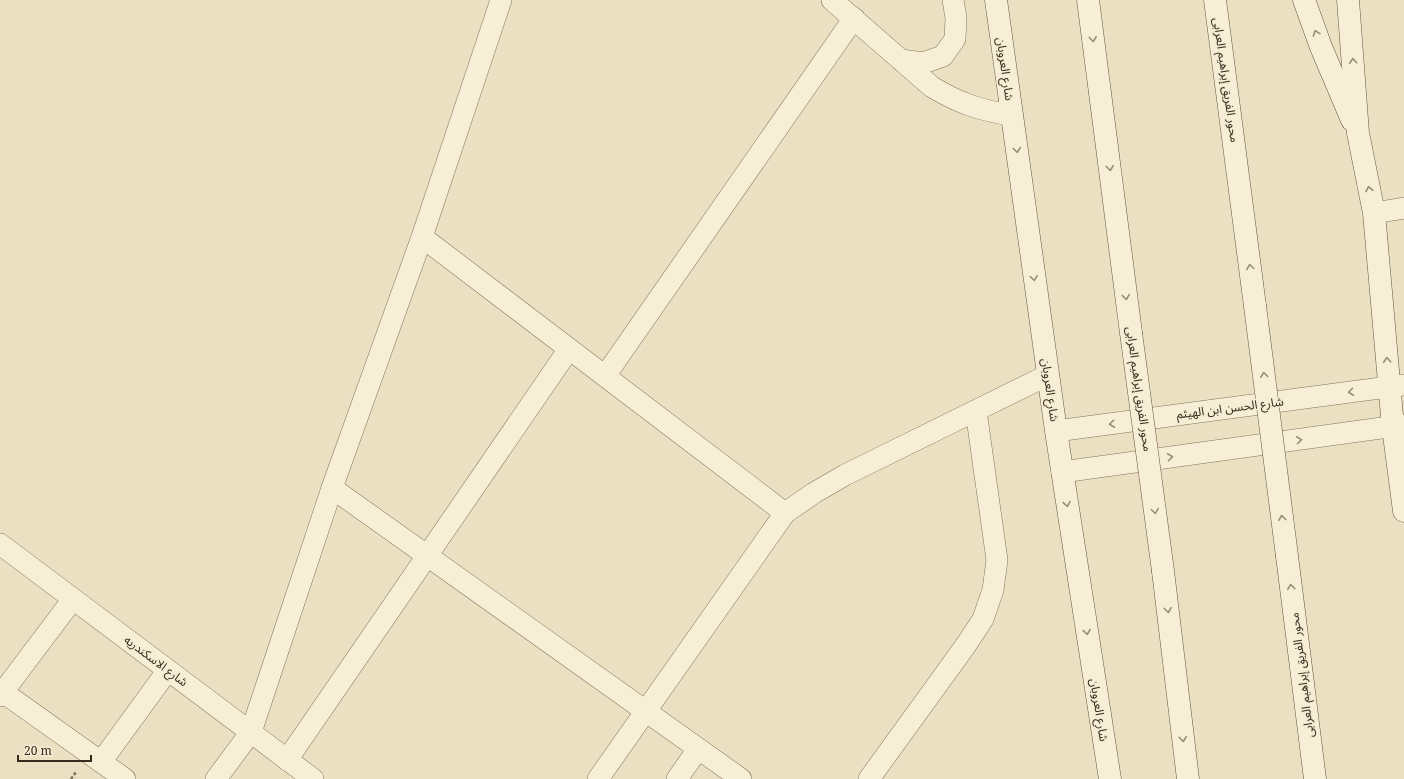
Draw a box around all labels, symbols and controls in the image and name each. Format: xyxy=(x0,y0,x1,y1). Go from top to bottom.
street label: محور الفريق إبراهيم العرابى xyxy=(1208,16,1244,144)
one-way arrow xyxy=(1312,30,1320,37)
street label: شارع العروبان xyxy=(992,36,1018,102)
one-way arrow xyxy=(1088,36,1097,42)
one-way arrow xyxy=(1348,58,1357,64)
one-way arrow xyxy=(1012,147,1021,153)
one-way arrow xyxy=(1105,165,1114,171)
one-way arrow xyxy=(1366,186,1374,192)
one-way arrow xyxy=(1246,264,1255,270)
one-way arrow xyxy=(1029,275,1038,281)
one-way arrow xyxy=(1122,293,1131,300)
street label: محور الفريق إبراهيم العرابى xyxy=(1121,325,1157,453)
street label: شارع العروبان xyxy=(1037,357,1063,423)
one-way arrow xyxy=(1383,357,1392,363)
one-way arrow xyxy=(1260,372,1269,378)
one-way arrow xyxy=(1348,387,1355,396)
street label: شارع الحسن ابن الهيثم xyxy=(1175,392,1285,424)
one-way arrow xyxy=(1108,419,1115,428)
one-way arrow xyxy=(1296,436,1302,445)
one-way arrow xyxy=(1167,453,1173,462)
one-way arrow xyxy=(1062,501,1071,507)
one-way arrow xyxy=(1150,508,1159,514)
one-way arrow xyxy=(1278,515,1287,521)
one-way arrow xyxy=(1287,584,1296,590)
one-way arrow xyxy=(1163,607,1172,613)
street label: محور الفريق إبراهيم العرابى xyxy=(1285,611,1319,739)
one-way arrow xyxy=(1082,629,1091,636)
street label: شارع الاسكندريه xyxy=(120,631,192,691)
street label: شارع العروبان xyxy=(1085,677,1113,743)
one-way arrow xyxy=(1178,736,1187,742)
scale bar xyxy=(18,737,91,763)
text: 20 m xyxy=(24,742,52,759)

